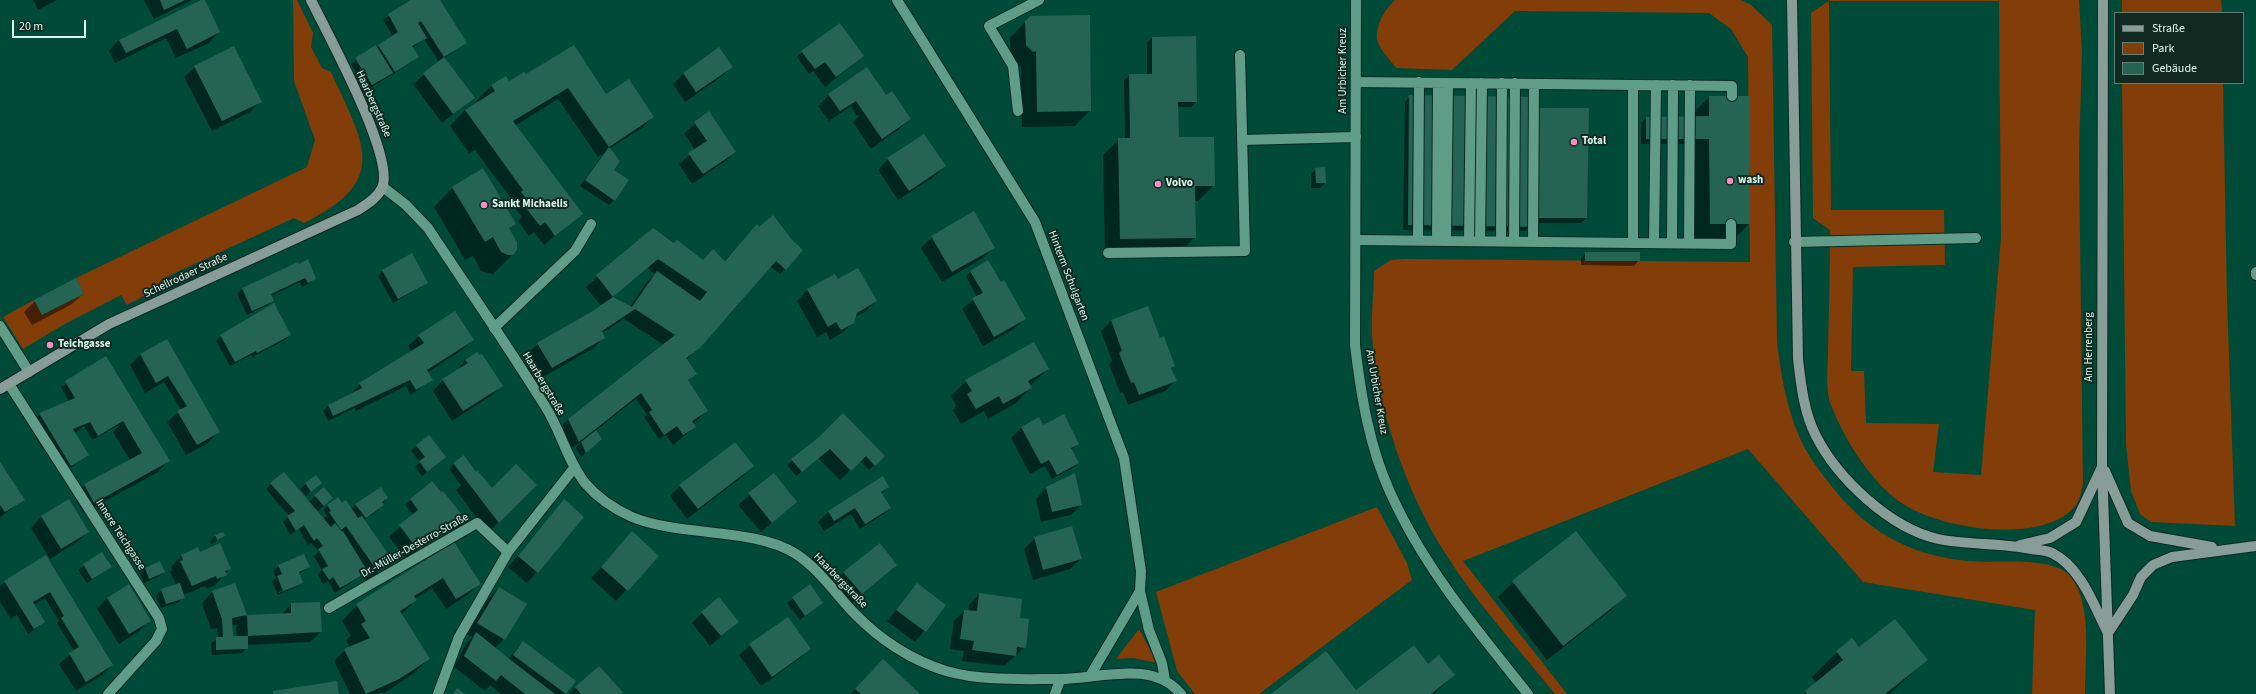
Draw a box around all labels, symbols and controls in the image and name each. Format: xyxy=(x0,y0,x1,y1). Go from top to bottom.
scale bar xyxy=(14,12,88,38)
legend xyxy=(2114,12,2244,84)
text: 20 m xyxy=(19,18,43,35)
text: Straße xyxy=(2152,20,2185,37)
street label: Am Urbicher Kreuz xyxy=(1337,28,1351,114)
text: Park xyxy=(2152,40,2174,57)
text: Gebäude xyxy=(2152,60,2197,77)
street label: Haarbergstraße xyxy=(352,68,394,140)
place label: Total xyxy=(1582,135,1606,149)
marker: Total xyxy=(1569,137,1579,147)
place label: wash xyxy=(1738,174,1763,188)
marker: wash xyxy=(1725,176,1735,186)
place label: Volvo xyxy=(1166,177,1193,191)
marker: Volvo xyxy=(1153,179,1163,189)
place label: Sankt Michaelis xyxy=(492,198,568,212)
marker: Sankt Michaelis xyxy=(479,200,489,210)
street label: Hinterm Schulgarten xyxy=(1045,229,1091,323)
street label: Schellrodaer Straße xyxy=(142,251,230,301)
street label: Am Herrenberg xyxy=(2083,312,2097,382)
place label: Teichgasse xyxy=(58,338,110,352)
marker: Teichgasse xyxy=(45,340,55,350)
street label: Am Urbicher Kreuz xyxy=(1362,349,1390,435)
street label: Haarbergstraße xyxy=(519,350,567,418)
street label: Innere Teichgasse xyxy=(92,497,148,573)
street label: Dr.-Müller-Desterro-Straße xyxy=(359,511,471,581)
street label: Haarbergstraße xyxy=(810,551,870,611)

